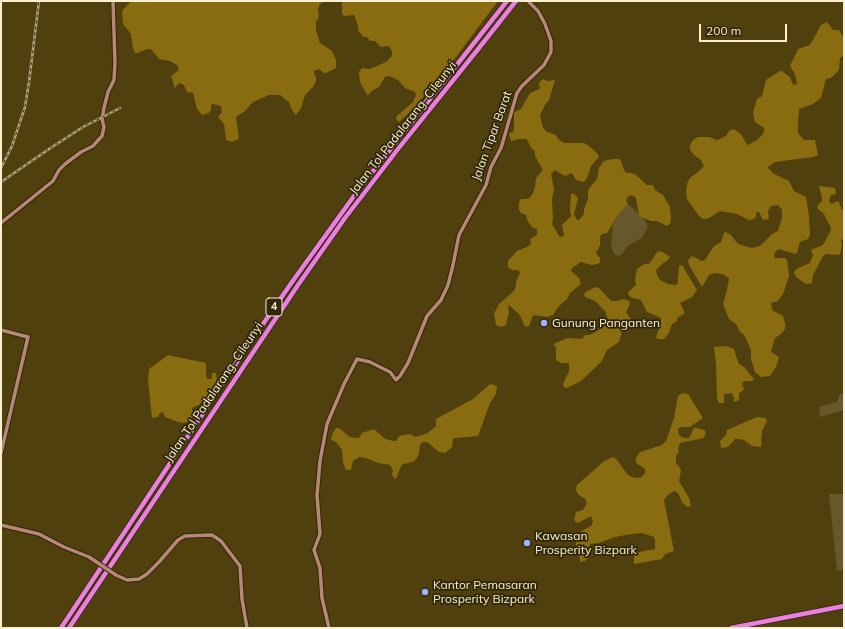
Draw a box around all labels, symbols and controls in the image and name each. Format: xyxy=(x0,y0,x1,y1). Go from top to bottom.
scale bar xyxy=(701,16,789,42)
text: 200 m xyxy=(706,23,741,38)
street label: Jalan Tol Padalarang–Cileunyi xyxy=(346,59,460,197)
street label: Jalan Tipar Barat xyxy=(469,89,515,183)
road number: 4 xyxy=(266,298,282,316)
place label: Gunung Panganten xyxy=(552,316,660,330)
marker: Gunung Panganten xyxy=(539,318,549,328)
street label: Jalan Tol Padalarang–Cileunyi xyxy=(162,320,266,464)
place label: Kawasan Prosperity Bizpark xyxy=(535,529,637,557)
marker: Kawasan Prosperity Bizpark xyxy=(522,538,532,548)
place label: Kantor Pemasaran Prosperity Bizpark xyxy=(433,578,537,606)
marker: Kantor Pemasaran Prosperity Bizpark xyxy=(420,587,430,597)

